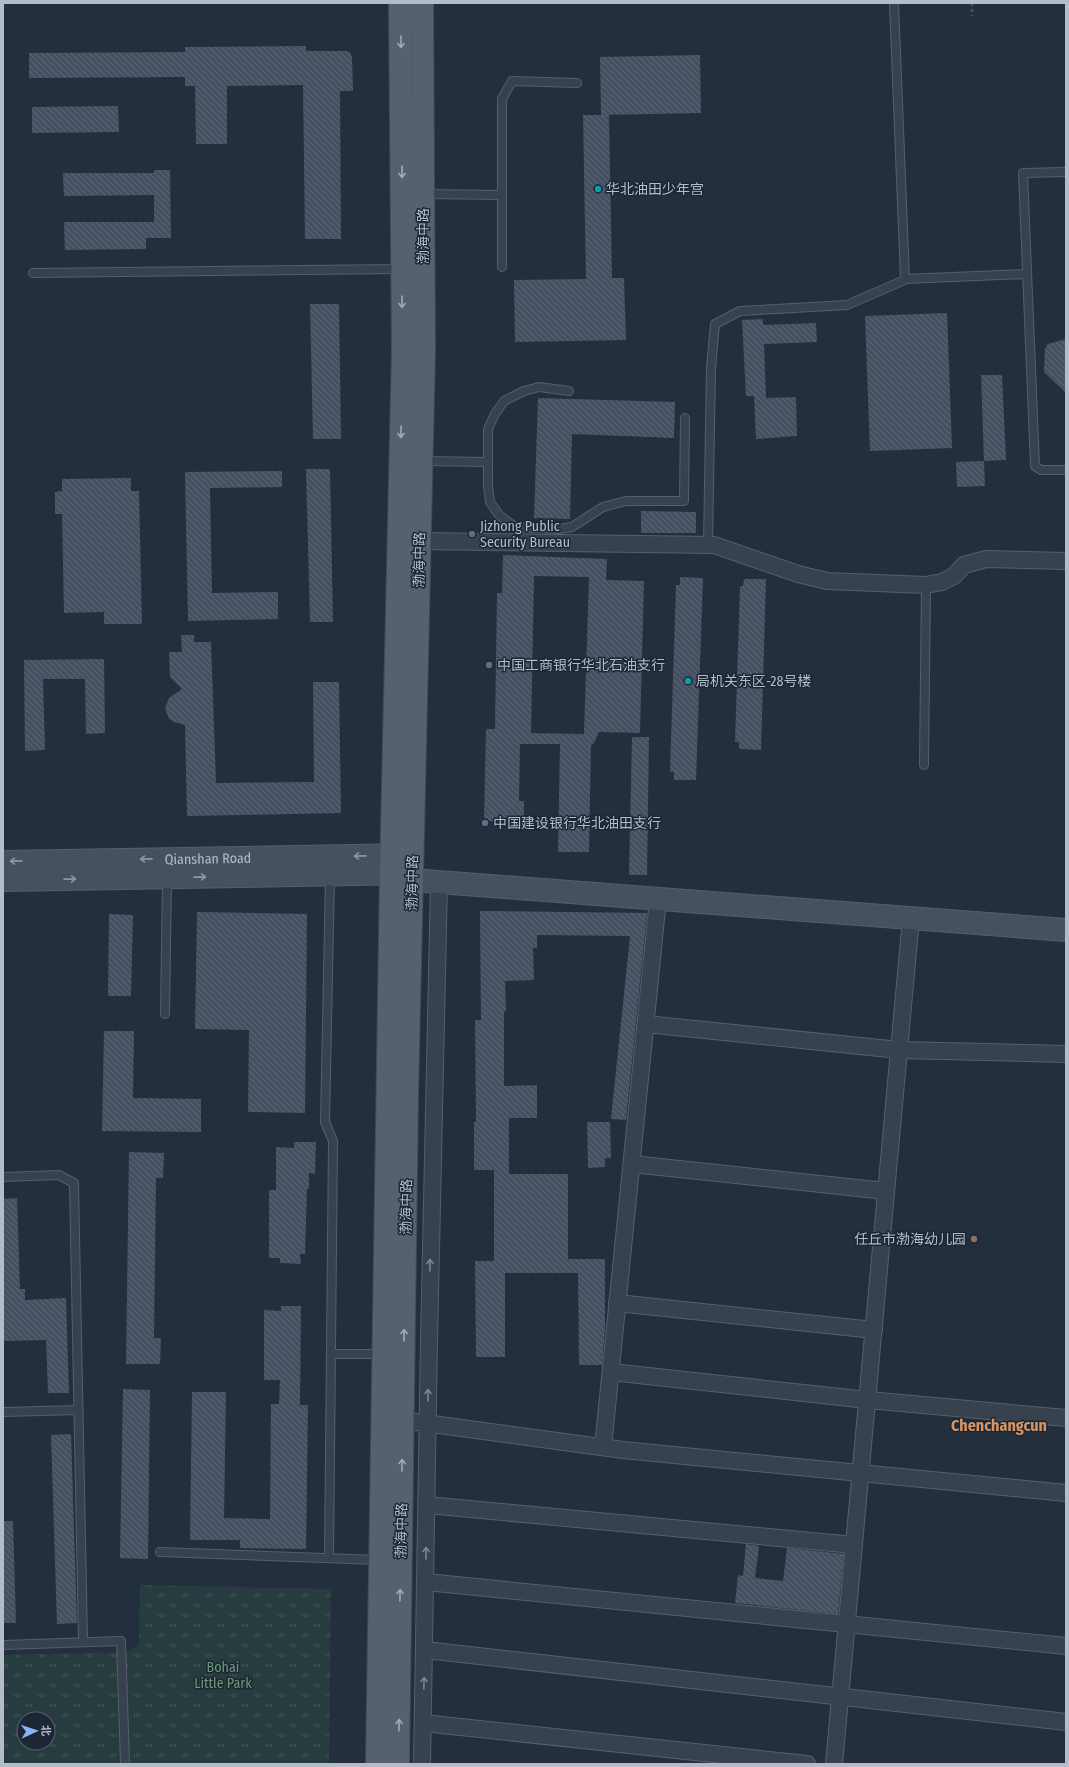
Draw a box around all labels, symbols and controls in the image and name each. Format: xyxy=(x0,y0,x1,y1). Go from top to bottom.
one-way arrow xyxy=(397,35,405,48)
one-way arrow xyxy=(398,165,406,178)
place label: 华北油田少年宫 xyxy=(606,181,704,198)
marker: 华北油田少年宫 xyxy=(593,184,603,194)
street label: 渤海中路 xyxy=(415,208,432,264)
one-way arrow xyxy=(399,295,406,308)
one-way arrow xyxy=(397,425,405,438)
place label: Jizhong Public Security Bureau xyxy=(480,518,570,551)
marker: Jizhong Public Security Bureau xyxy=(467,529,477,539)
street label: 渤海中路 xyxy=(411,532,428,588)
place label: 中国工商银行华北石油支行 xyxy=(497,657,665,674)
marker: 中国工商银行华北石油支行 xyxy=(484,660,494,670)
place label: 局机关东区-28号楼 xyxy=(696,673,811,690)
marker: 局机关东区-28号楼 xyxy=(683,676,693,686)
place label: 中国建设银行华北油田支行 xyxy=(493,815,661,832)
marker: 中国建设银行华北油田支行 xyxy=(480,818,490,828)
street label: Qianshan Road xyxy=(165,850,251,868)
one-way arrow xyxy=(354,852,367,860)
one-way arrow xyxy=(140,855,153,863)
street label: 渤海中路 xyxy=(404,855,421,911)
one-way arrow xyxy=(10,858,23,865)
one-way arrow xyxy=(193,873,206,881)
one-way arrow xyxy=(63,875,76,883)
street label: 渤海中路 xyxy=(398,1179,415,1235)
place label: 任丘市渤海幼儿园 xyxy=(854,1231,966,1248)
marker: 任丘市渤海幼儿园 xyxy=(969,1234,979,1244)
one-way arrow xyxy=(427,1259,434,1272)
one-way arrow xyxy=(400,1329,408,1342)
one-way arrow xyxy=(424,1389,432,1402)
district label: Chenchangcun xyxy=(951,1416,1047,1435)
one-way arrow xyxy=(398,1459,406,1472)
street label: 渤海中路 xyxy=(393,1503,410,1559)
one-way arrow xyxy=(422,1547,430,1560)
one-way arrow xyxy=(396,1589,404,1602)
park label: Bohai Little Park xyxy=(194,1659,252,1692)
one-way arrow xyxy=(420,1677,428,1690)
north arrow xyxy=(16,1711,56,1751)
one-way arrow xyxy=(395,1719,402,1732)
text: 北 xyxy=(39,1725,52,1736)

